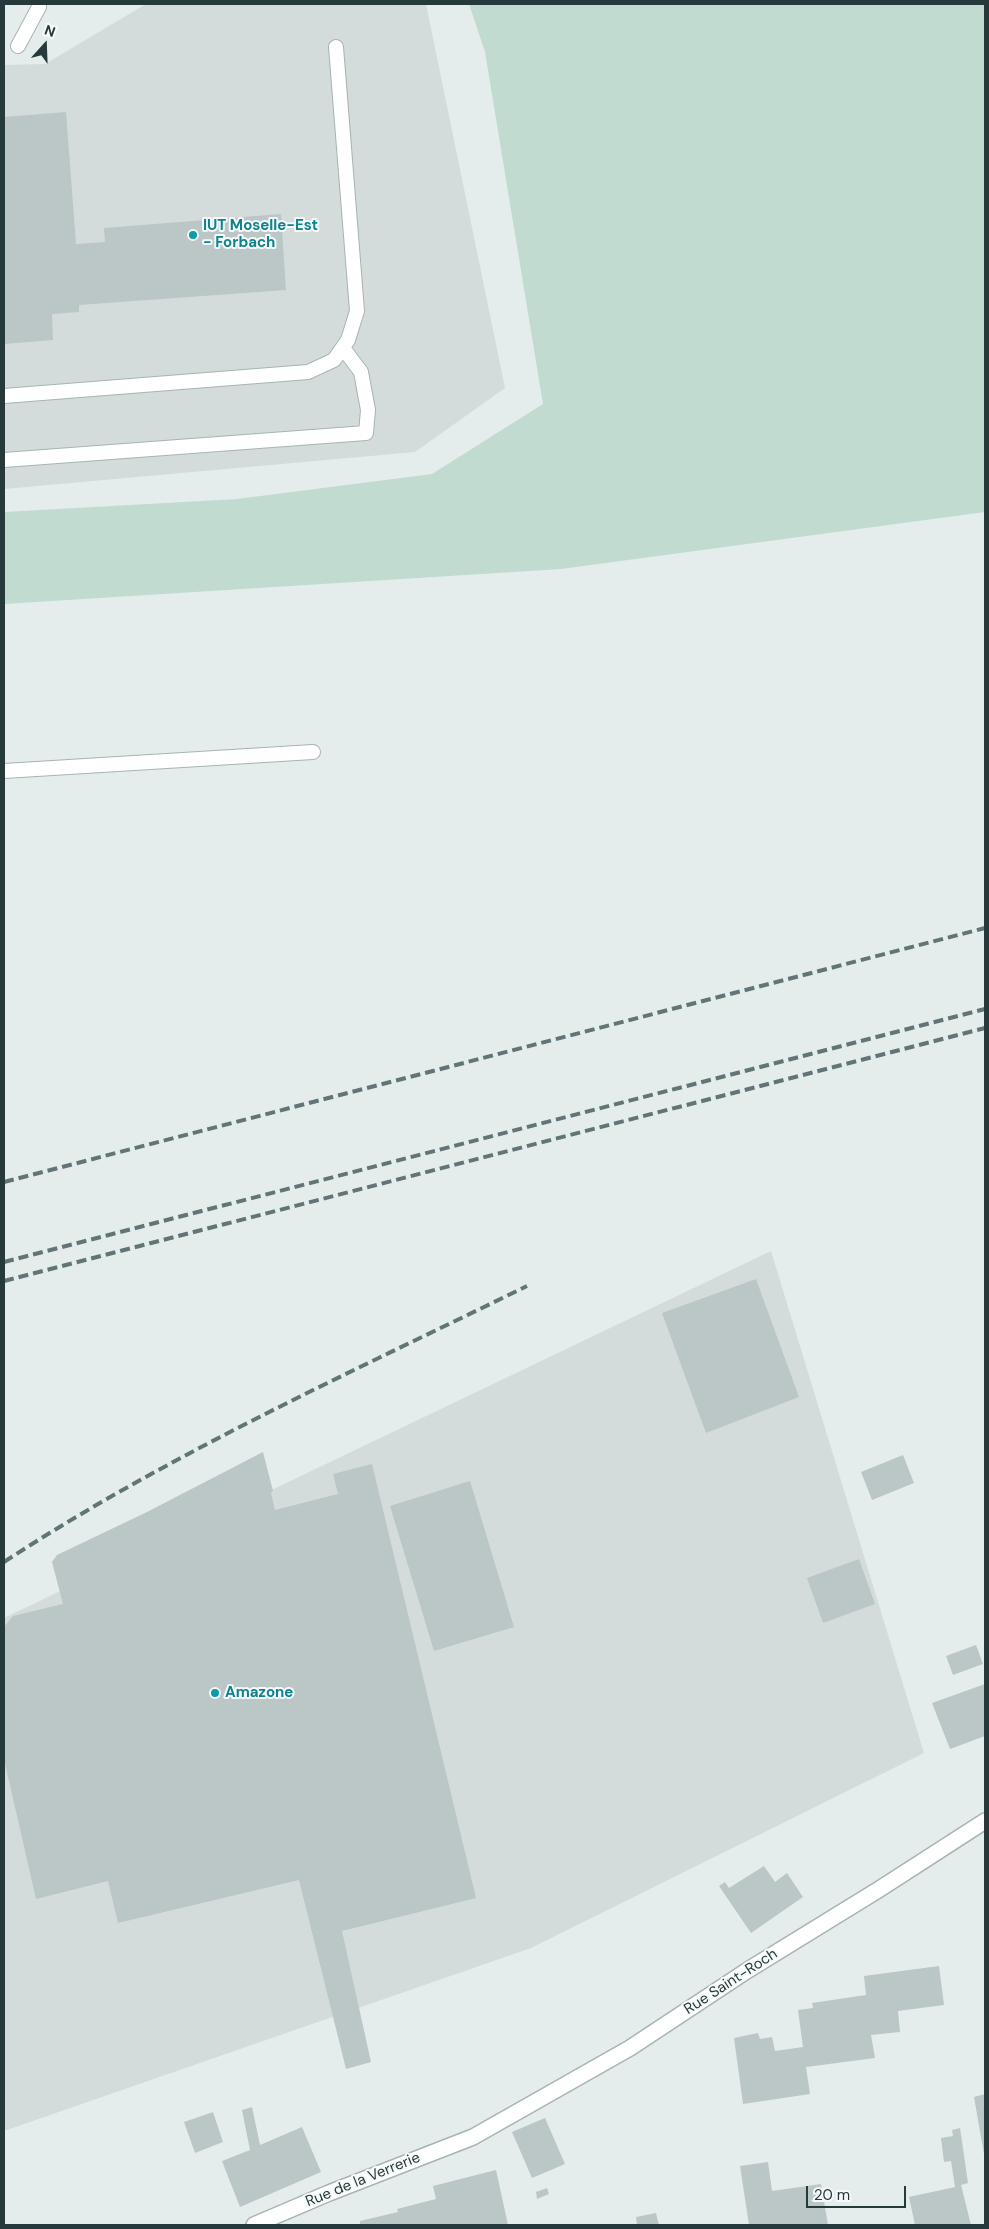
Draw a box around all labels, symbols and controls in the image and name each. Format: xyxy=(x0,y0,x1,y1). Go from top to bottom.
north arrow xyxy=(20,20,70,70)
text: N xyxy=(42,21,58,41)
place label: IUT Moselle-Est - Forbach xyxy=(203,217,318,252)
marker: IUT Moselle-Est - Forbach xyxy=(187,229,199,241)
place label: Amazone xyxy=(225,1684,293,1702)
marker: Amazone xyxy=(209,1687,221,1699)
street label: Rue Saint-Roch xyxy=(681,1945,781,2019)
street label: Rue de la Verrerie xyxy=(303,2149,423,2211)
scale bar xyxy=(809,2176,909,2208)
text: 20 m xyxy=(814,2185,850,2205)

